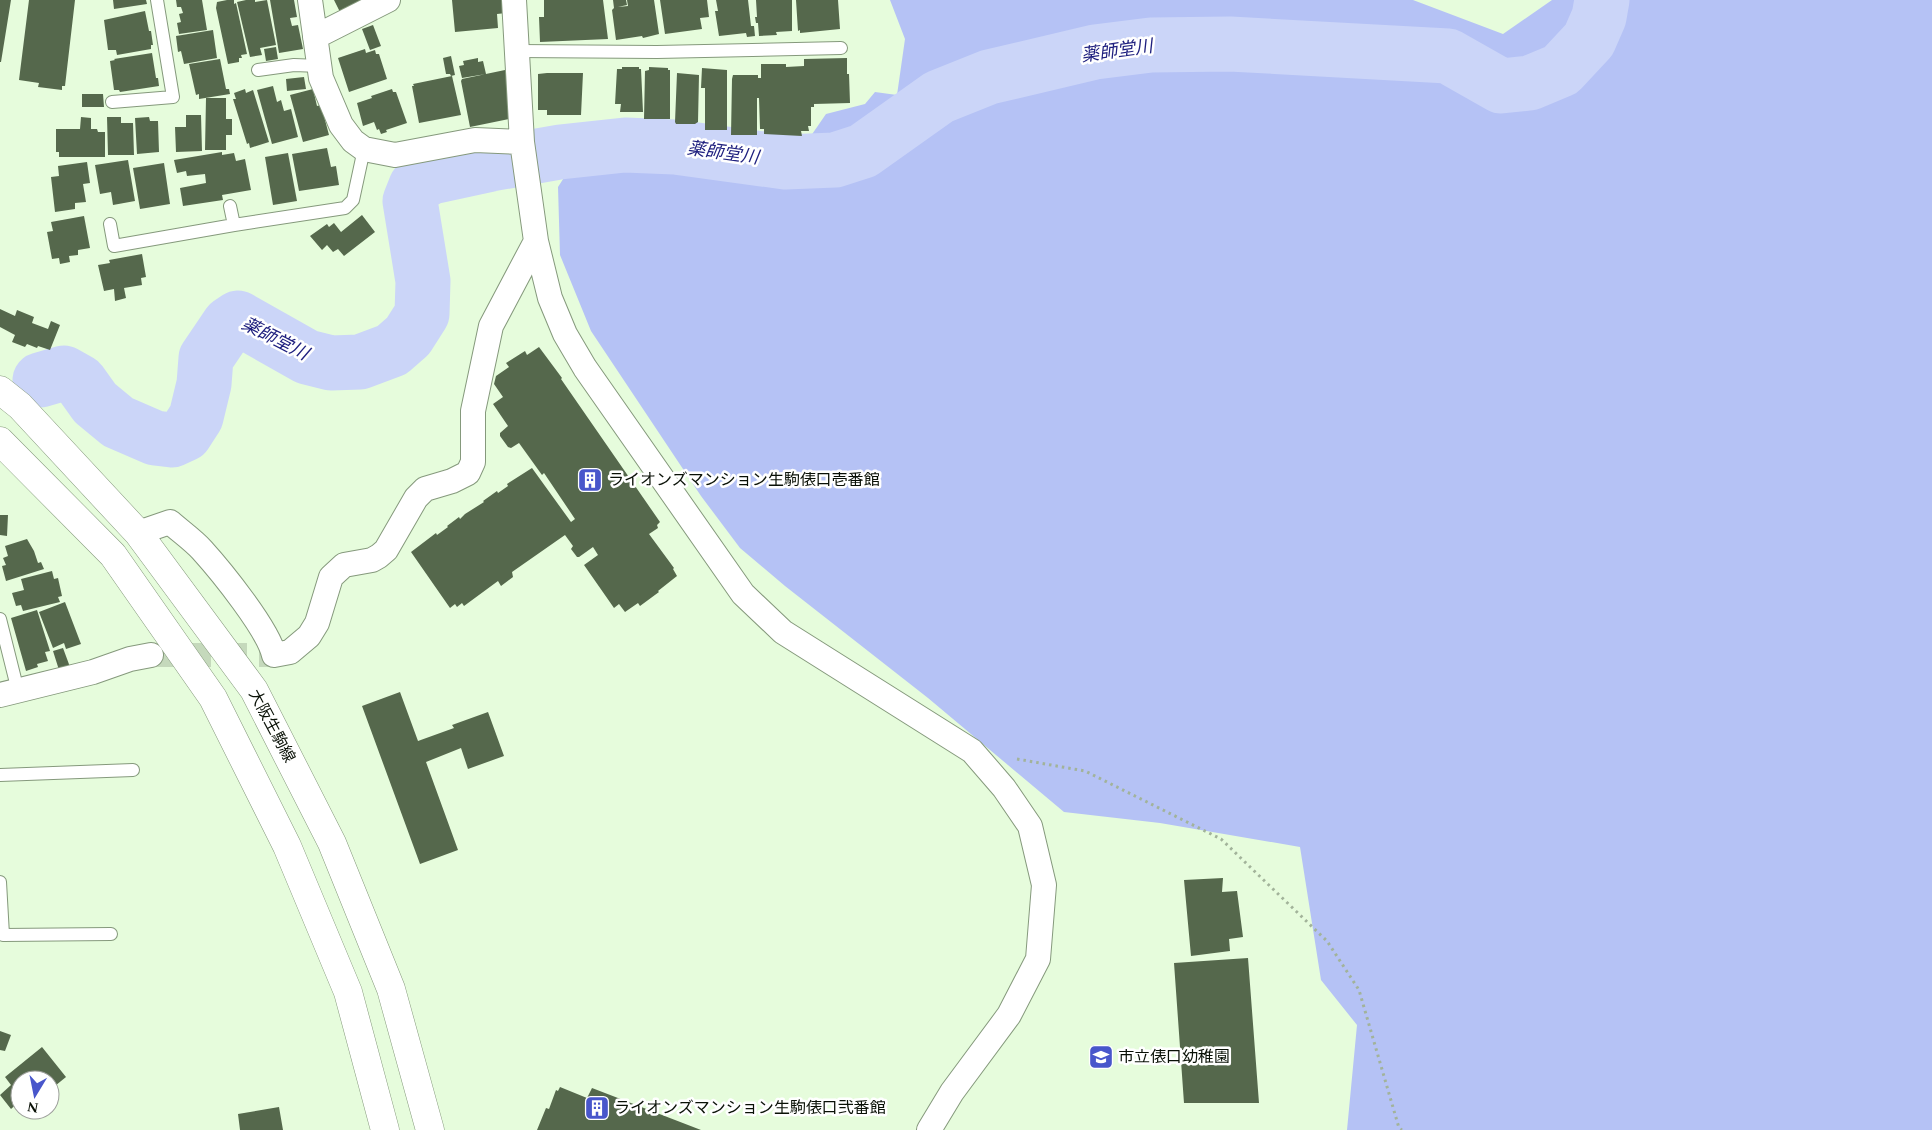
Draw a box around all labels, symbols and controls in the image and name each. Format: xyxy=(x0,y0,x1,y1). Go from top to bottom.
water label: 薬師堂川 xyxy=(1079,32,1157,69)
water label: 薬師堂川 xyxy=(685,135,763,172)
water label: 薬師堂川 xyxy=(237,311,315,368)
building icon: ライオンズマンション生駒俵口壱番館 xyxy=(577,467,603,493)
place label: ライオンズマンション生駒俵口壱番館 xyxy=(608,468,880,492)
street label: 大阪生駒線 xyxy=(243,685,301,767)
school or university icon: 市立俵口幼稚園 xyxy=(1088,1044,1114,1070)
place label: 市立俵口幼稚園 xyxy=(1118,1045,1230,1069)
north arrow xyxy=(10,1070,60,1120)
building icon: ライオンズマンション生駒俵口弐番館 xyxy=(584,1095,610,1121)
text: N xyxy=(25,1096,40,1119)
place label: ライオンズマンション生駒俵口弐番館 xyxy=(614,1096,886,1120)

